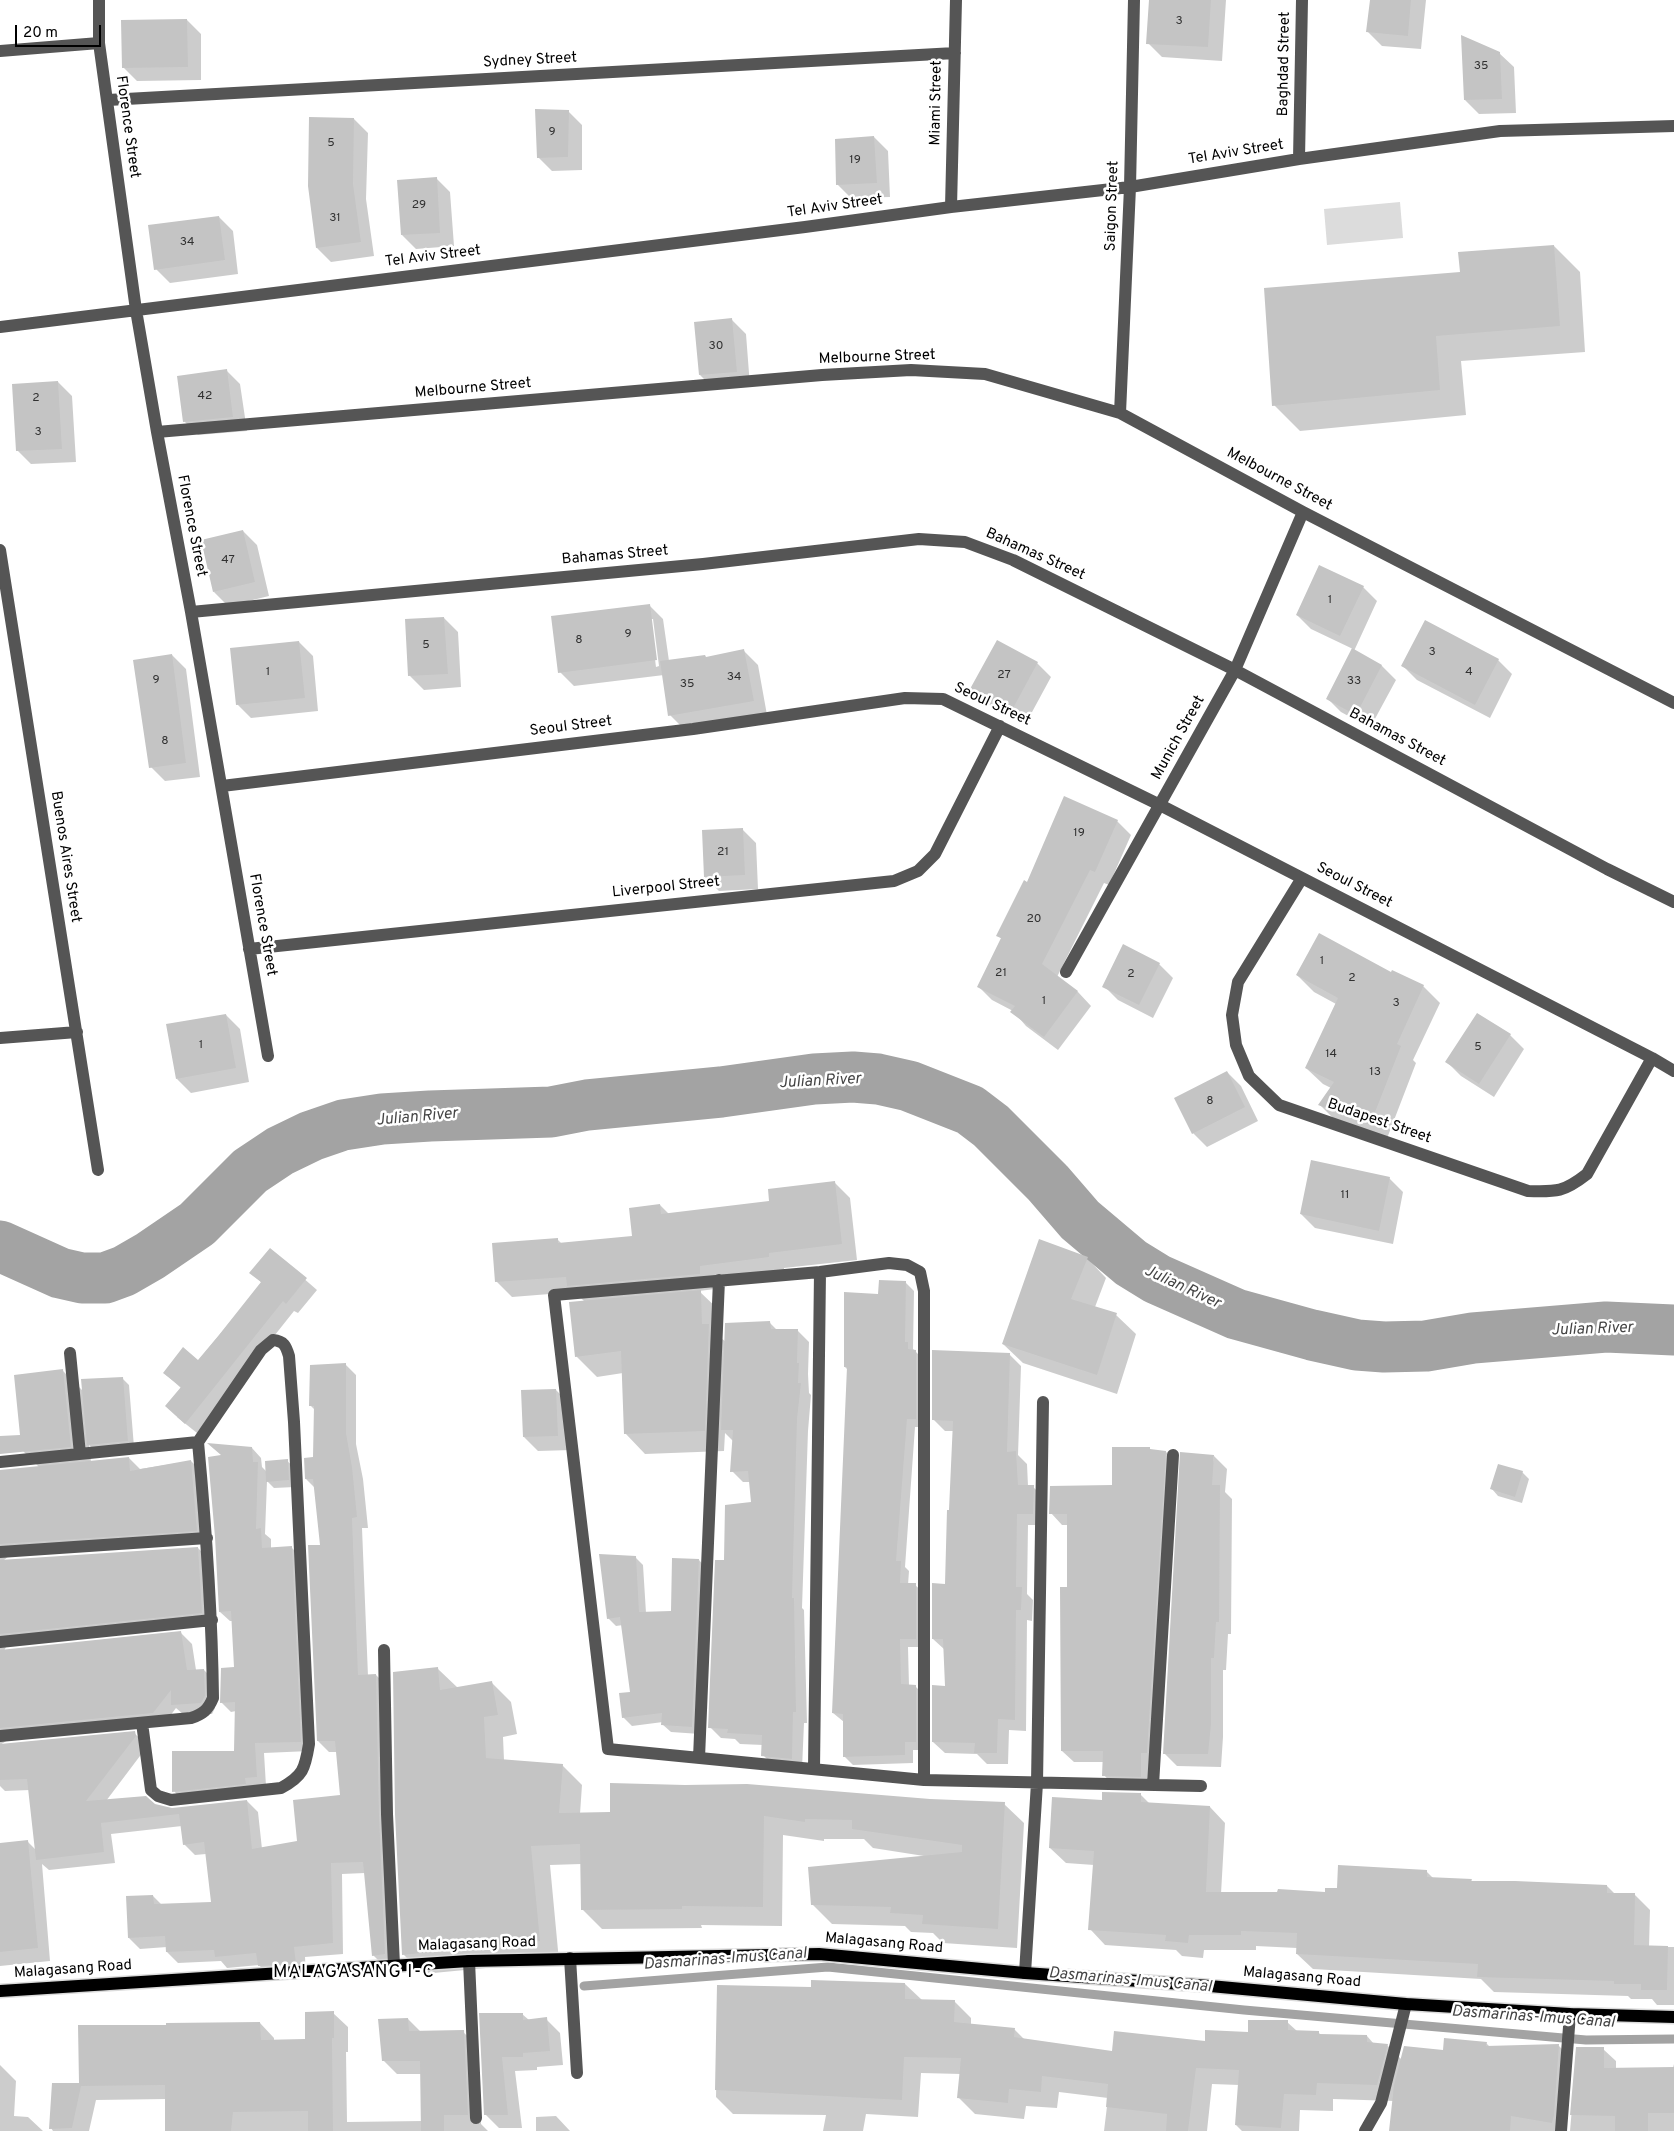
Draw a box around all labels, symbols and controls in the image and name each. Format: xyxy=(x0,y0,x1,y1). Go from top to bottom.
street label: Baghdad Street xyxy=(1275,11,1295,117)
scale bar xyxy=(18,15,104,47)
house number: 3 xyxy=(1175,15,1183,29)
text: 20 m xyxy=(23,24,58,43)
street label: Sydney Street xyxy=(483,50,577,72)
street label: Miami Street xyxy=(927,60,947,146)
house number: 35 xyxy=(1474,60,1488,74)
street label: Florence Street xyxy=(111,74,143,180)
house number: 9 xyxy=(548,126,556,140)
house number: 5 xyxy=(327,137,335,151)
street label: Tel Aviv Street xyxy=(1187,137,1285,169)
house number: 19 xyxy=(849,154,861,168)
street label: Saigon Street xyxy=(1102,160,1124,252)
street label: Tel Aviv Street xyxy=(786,191,884,223)
house number: 29 xyxy=(412,199,426,213)
house number: 31 xyxy=(329,212,341,226)
house number: 34 xyxy=(180,236,194,250)
street label: Tel Aviv Street xyxy=(384,242,482,272)
house number: 30 xyxy=(709,340,723,354)
street label: Melbourne Street xyxy=(818,347,936,369)
street label: Melbourne Street xyxy=(414,375,532,403)
house number: 42 xyxy=(198,390,212,404)
house number: 2 xyxy=(32,392,40,406)
house number: 3 xyxy=(34,426,42,440)
street label: Melbourne Street xyxy=(1223,445,1335,515)
street label: Florence Street xyxy=(172,473,210,579)
street label: Bahamas Street xyxy=(982,525,1088,585)
street label: Bahamas Street xyxy=(561,542,669,570)
house number: 47 xyxy=(221,554,235,568)
house number: 1 xyxy=(1328,594,1332,608)
house number: 9 xyxy=(624,628,632,642)
house number: 8 xyxy=(575,634,583,648)
house number: 5 xyxy=(422,639,430,653)
house number: 3 xyxy=(1428,646,1436,660)
house number: 1 xyxy=(266,666,270,680)
house number: 4 xyxy=(1465,666,1473,680)
house number: 27 xyxy=(997,669,1011,683)
house number: 34 xyxy=(727,671,741,685)
house number: 9 xyxy=(152,674,160,688)
house number: 33 xyxy=(1347,675,1361,689)
house number: 35 xyxy=(680,678,694,692)
street label: Seoul Street xyxy=(951,679,1033,731)
street label: Munich Street xyxy=(1148,693,1210,783)
street label: Bahamas Street xyxy=(1346,705,1448,771)
street label: Seoul Street xyxy=(529,713,613,741)
house number: 8 xyxy=(161,735,169,749)
street label: Buenos Aires Street xyxy=(46,790,84,924)
house number: 19 xyxy=(1073,827,1085,841)
house number: 21 xyxy=(717,846,729,860)
street label: Seoul Street xyxy=(1313,859,1395,913)
street label: Florence Street xyxy=(244,872,280,978)
street label: Liverpool Street xyxy=(611,873,721,903)
house number: 20 xyxy=(1026,913,1042,927)
house number: 1 xyxy=(1320,955,1324,969)
house number: 21 xyxy=(995,967,1007,981)
house number: 2 xyxy=(1127,968,1135,982)
house number: 2 xyxy=(1348,972,1356,986)
house number: 1 xyxy=(1042,995,1046,1009)
house number: 3 xyxy=(1392,997,1400,1011)
house number: 1 xyxy=(199,1039,203,1053)
house number: 5 xyxy=(1474,1041,1482,1055)
house number: 14 xyxy=(1325,1048,1337,1062)
house number: 13 xyxy=(1369,1066,1381,1080)
water label: Julian River xyxy=(779,1070,861,1094)
house number: 8 xyxy=(1206,1095,1214,1109)
street label: Budapest Street xyxy=(1325,1096,1433,1148)
water label: Julian River xyxy=(375,1105,459,1131)
house number: 11 xyxy=(1341,1189,1349,1203)
water label: Julian River xyxy=(1141,1262,1223,1314)
water label: Julian River xyxy=(1551,1319,1633,1341)
street label: Malagasang Road xyxy=(824,1930,944,1958)
street label: Malagasang Road xyxy=(418,1934,536,1956)
water label: Dasmarinas-Imus Canal xyxy=(643,1945,807,1975)
street label: Malagasang Road xyxy=(13,1957,133,1983)
district label: MALAGASANG I-C xyxy=(271,1962,437,1984)
water label: Dasmarinas-Imus Canal xyxy=(1048,1964,1212,1998)
street label: Malagasang Road xyxy=(1242,1964,1362,1992)
water label: Dasmarinas-Imus Canal xyxy=(1451,2003,1615,2033)

